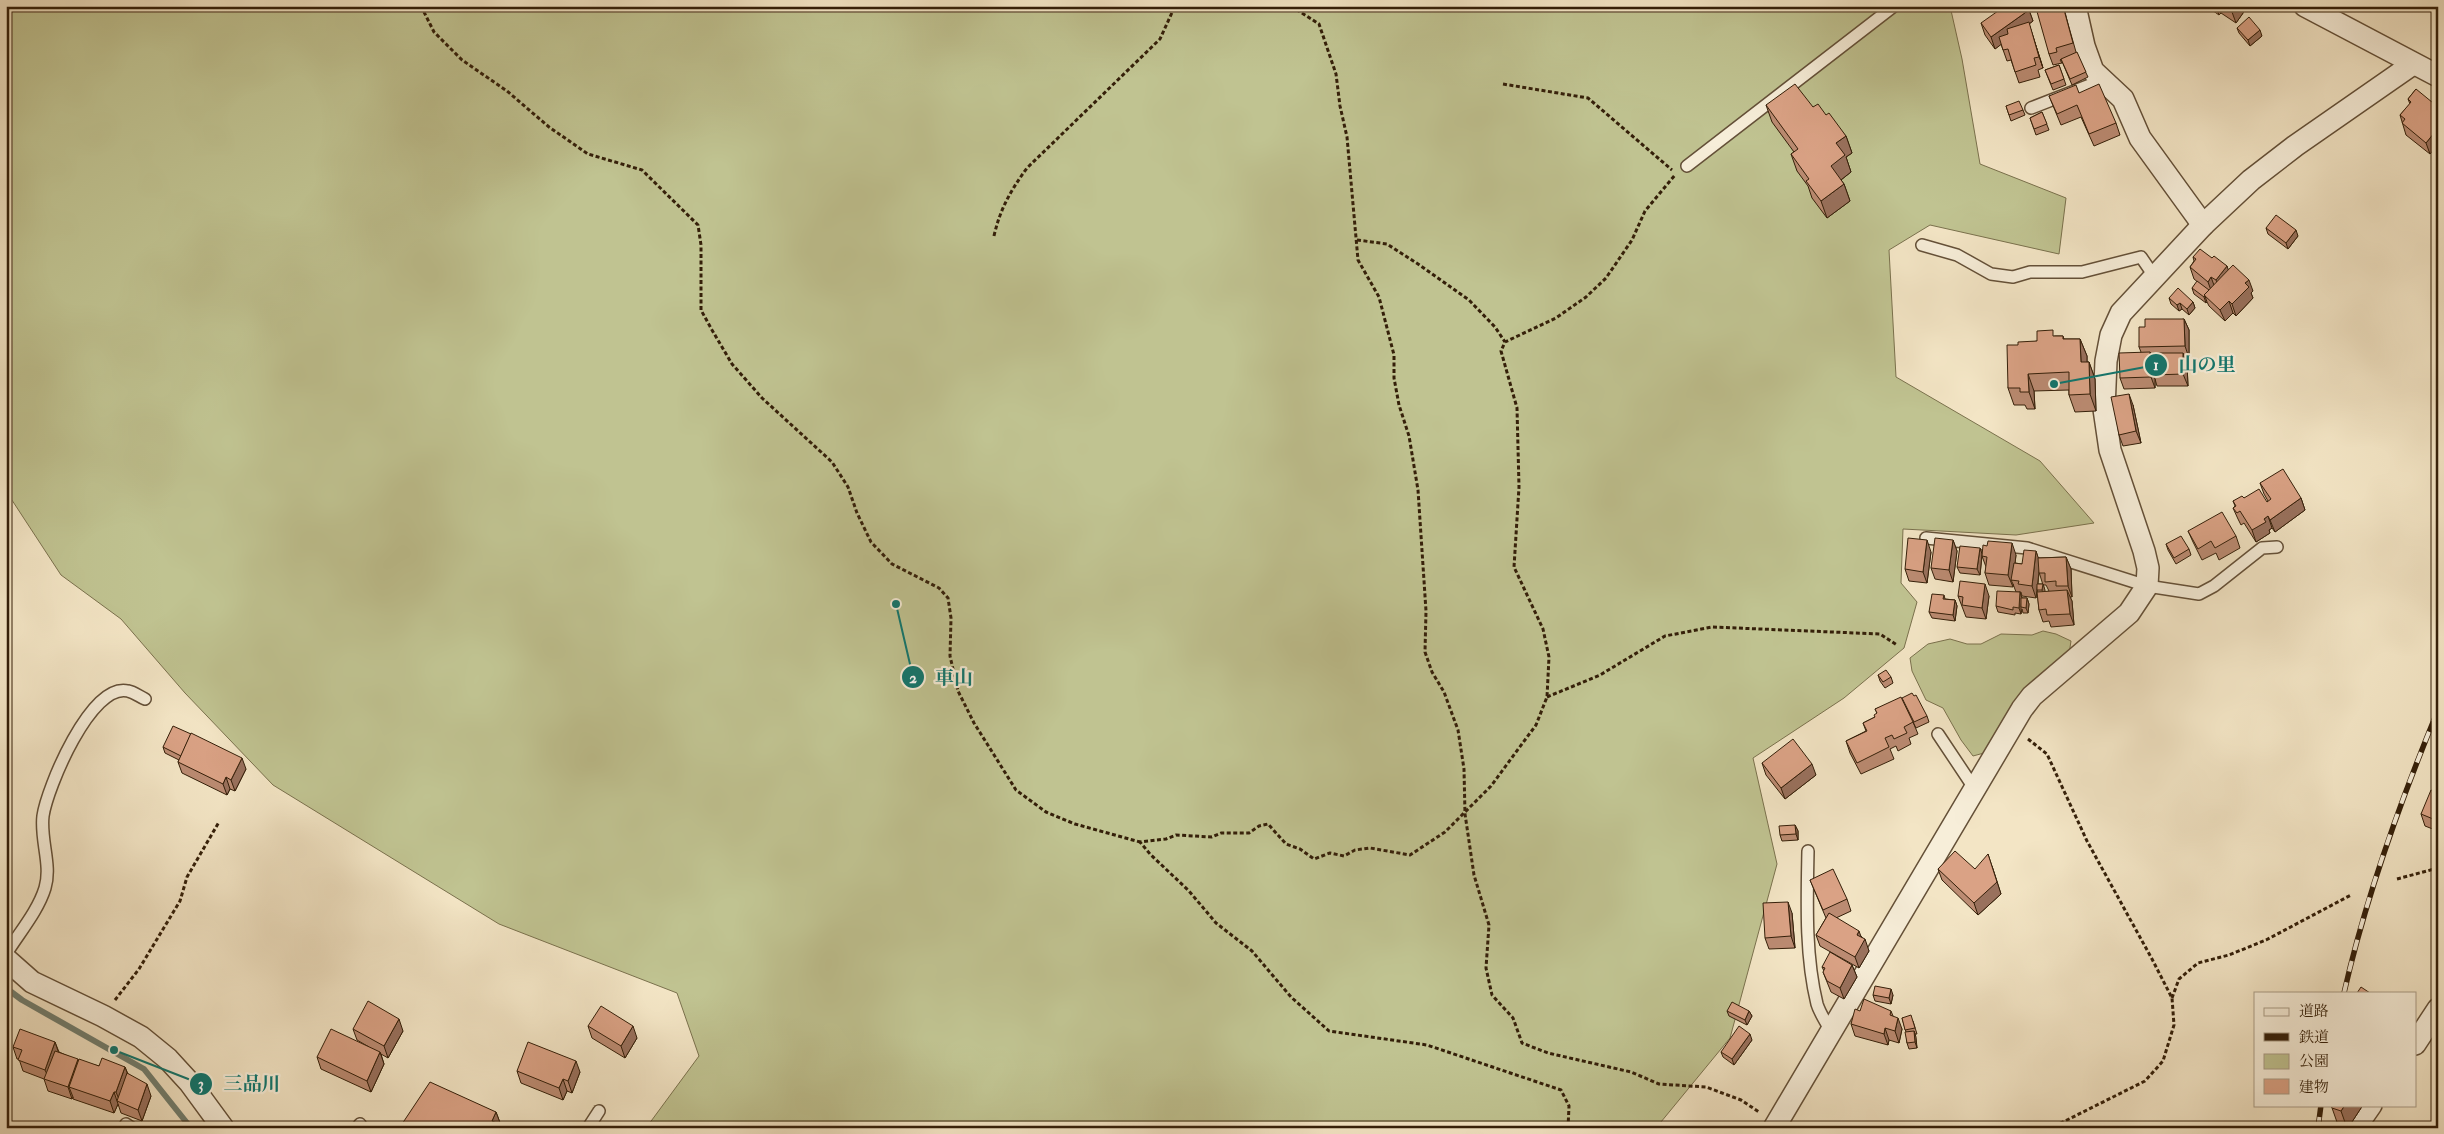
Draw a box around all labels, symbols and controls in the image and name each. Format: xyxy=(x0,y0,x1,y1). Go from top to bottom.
callout: 山の里 xyxy=(2144,348,2246,382)
text: 山の里 xyxy=(2178,353,2236,377)
text: 1 xyxy=(2153,356,2159,375)
callout: 車山 xyxy=(900,660,983,694)
text: 車山 xyxy=(935,666,973,690)
text: 2 xyxy=(909,669,917,688)
legend xyxy=(2254,992,2416,1106)
text: 道路 xyxy=(2299,1002,2329,1021)
text: 鉄道 xyxy=(2299,1028,2329,1047)
text: 公園 xyxy=(2299,1052,2329,1071)
callout: 三品川 xyxy=(188,1067,290,1101)
text: 三品川 xyxy=(223,1072,281,1096)
text: 3 xyxy=(198,1075,204,1094)
text: 建物 xyxy=(2299,1078,2329,1097)

